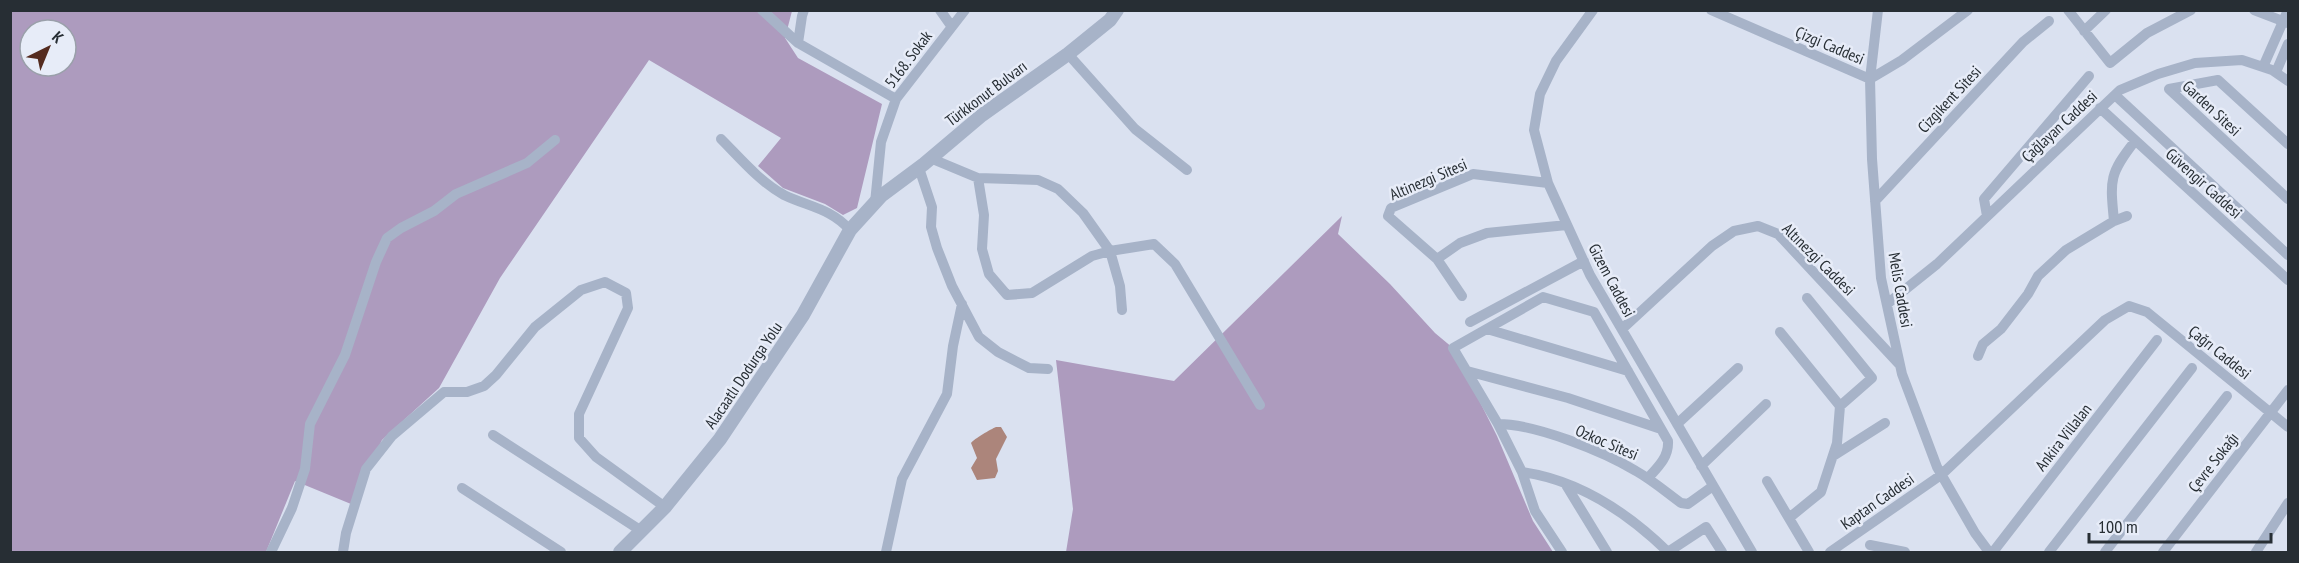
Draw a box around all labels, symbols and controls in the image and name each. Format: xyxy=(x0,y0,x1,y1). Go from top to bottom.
north arrow xyxy=(18,18,78,78)
street label: Çizgi Caddesi xyxy=(1792,22,1868,68)
street label: 5168. Sokak xyxy=(880,26,936,92)
text: K xyxy=(48,27,69,48)
street label: Türkkonut Bulvarı xyxy=(941,56,1031,130)
street label: Cizgikent Sitesi xyxy=(1913,61,1985,137)
street label: Garden Sitesi xyxy=(2179,76,2245,140)
street label: Çağlayan Caddesi xyxy=(2017,86,2101,166)
street label: Güvengir Caddesi xyxy=(2162,144,2246,222)
street label: Altinezgi Sitesi xyxy=(1386,154,1470,204)
street label: Altınezgi Caddesi xyxy=(1778,218,1860,300)
street label: Gizem Caddesi xyxy=(1584,240,1640,320)
street label: Melis Caddesi xyxy=(1885,251,1917,329)
street label: Alacaatlı Dodurga Yolu xyxy=(700,318,786,432)
street label: Çağrı Caddesi xyxy=(2185,321,2255,383)
street label: Ankira Villalan xyxy=(2031,399,2095,475)
street label: Ozkoc Sitesi xyxy=(1573,420,1641,464)
street label: Çevre Sokağı xyxy=(2183,428,2243,496)
street label: Kaptan Caddesi xyxy=(1836,468,1918,534)
scale bar xyxy=(2089,506,2270,544)
text: 100 m xyxy=(2098,515,2138,538)

